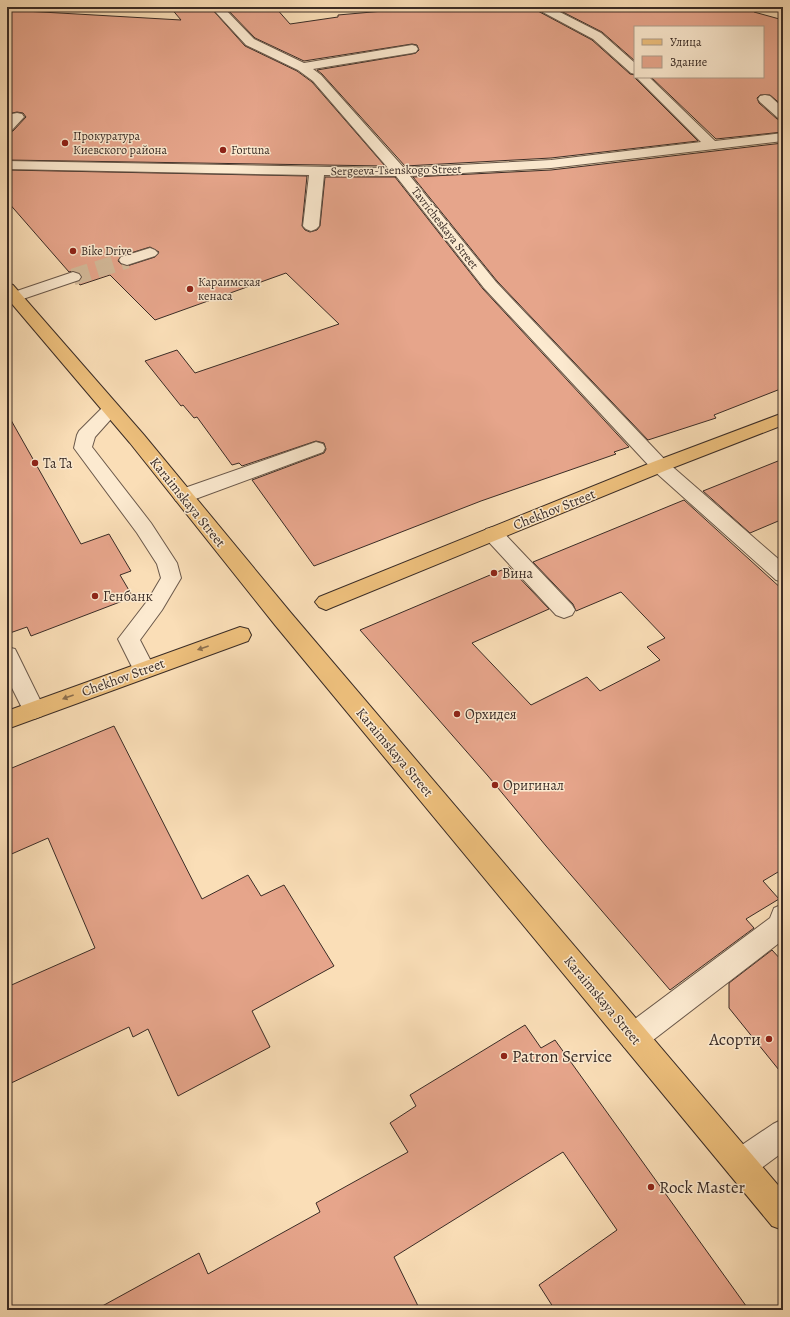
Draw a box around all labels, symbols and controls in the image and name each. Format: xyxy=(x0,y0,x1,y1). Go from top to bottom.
legend xyxy=(634,26,764,78)
text: Улица xyxy=(670,34,702,50)
text: Здание xyxy=(670,54,707,70)
place label: Прокуратура Киевского района xyxy=(73,128,168,158)
marker: Прокуратура Киевского района xyxy=(60,138,70,148)
place label: Fortuna xyxy=(231,142,270,158)
marker: Fortuna xyxy=(218,145,228,155)
street label: Sergeeva-Tsenskogo Street xyxy=(331,161,461,179)
street label: Tavricheskaya Street xyxy=(408,184,482,272)
place label: Bike Drive xyxy=(81,243,132,259)
marker: Bike Drive xyxy=(68,246,78,256)
place label: Караимская кенаса xyxy=(198,274,261,304)
marker: Караимская кенаса xyxy=(185,284,195,294)
street label: Karaimskaya Street xyxy=(145,453,230,552)
place label: Та Та xyxy=(43,454,73,473)
marker: Та Та xyxy=(30,458,40,468)
street label: Chekhov Street xyxy=(510,484,598,535)
place label: Вина xyxy=(502,564,534,583)
marker: Вина xyxy=(489,568,499,578)
place label: Генбанк xyxy=(103,587,153,606)
marker: Генбанк xyxy=(90,591,100,601)
one-way arrow xyxy=(197,645,209,651)
street label: Chekhov Street xyxy=(79,654,168,701)
one-way arrow xyxy=(61,695,73,701)
street label: Karaimskaya Street xyxy=(352,704,438,801)
place label: Орхидея xyxy=(465,705,517,724)
marker: Орхидея xyxy=(452,709,462,719)
place label: Оригинал xyxy=(503,776,564,795)
marker: Оригинал xyxy=(490,780,500,790)
street label: Karaimskaya Street xyxy=(560,952,646,1049)
place label: Асорти xyxy=(708,1028,761,1051)
marker: Асорти xyxy=(764,1034,774,1044)
place label: Patron Service xyxy=(512,1045,612,1068)
marker: Patron Service xyxy=(499,1051,509,1061)
place label: Rock Master xyxy=(659,1176,746,1199)
marker: Rock Master xyxy=(646,1182,656,1192)

